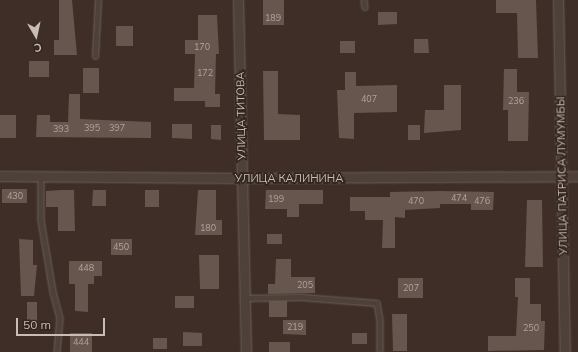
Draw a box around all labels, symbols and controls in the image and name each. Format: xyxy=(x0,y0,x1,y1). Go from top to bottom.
house number: 189 xyxy=(265,13,281,23)
north arrow xyxy=(16,16,56,56)
text: С xyxy=(33,40,43,55)
house number: 170 xyxy=(194,42,210,52)
house number: 172 xyxy=(197,68,213,78)
street label: УЛИЦА ТИТОВА xyxy=(234,72,248,160)
house number: 407 xyxy=(361,94,377,104)
house number: 236 xyxy=(508,96,524,106)
street label: УЛИЦА ПАТРИСА ЛУМУМБЫ xyxy=(554,97,570,255)
house number: 395 xyxy=(84,123,100,133)
house number: 397 xyxy=(109,123,125,133)
house number: 393 xyxy=(53,124,69,134)
street label: УЛИЦА КАЛИНИНА xyxy=(235,171,343,185)
house number: 430 xyxy=(7,191,23,201)
house number: 474 xyxy=(451,193,467,203)
house number: 199 xyxy=(268,194,284,204)
house number: 470 xyxy=(408,196,424,206)
house number: 476 xyxy=(474,196,490,206)
house number: 180 xyxy=(200,223,216,233)
house number: 450 xyxy=(113,242,129,252)
house number: 448 xyxy=(78,263,94,273)
house number: 205 xyxy=(297,280,313,290)
house number: 207 xyxy=(403,283,419,293)
scale bar xyxy=(18,310,107,336)
text: 50 m xyxy=(23,317,51,332)
house number: 219 xyxy=(287,322,303,332)
house number: 250 xyxy=(523,323,539,333)
house number: 444 xyxy=(73,337,89,347)

